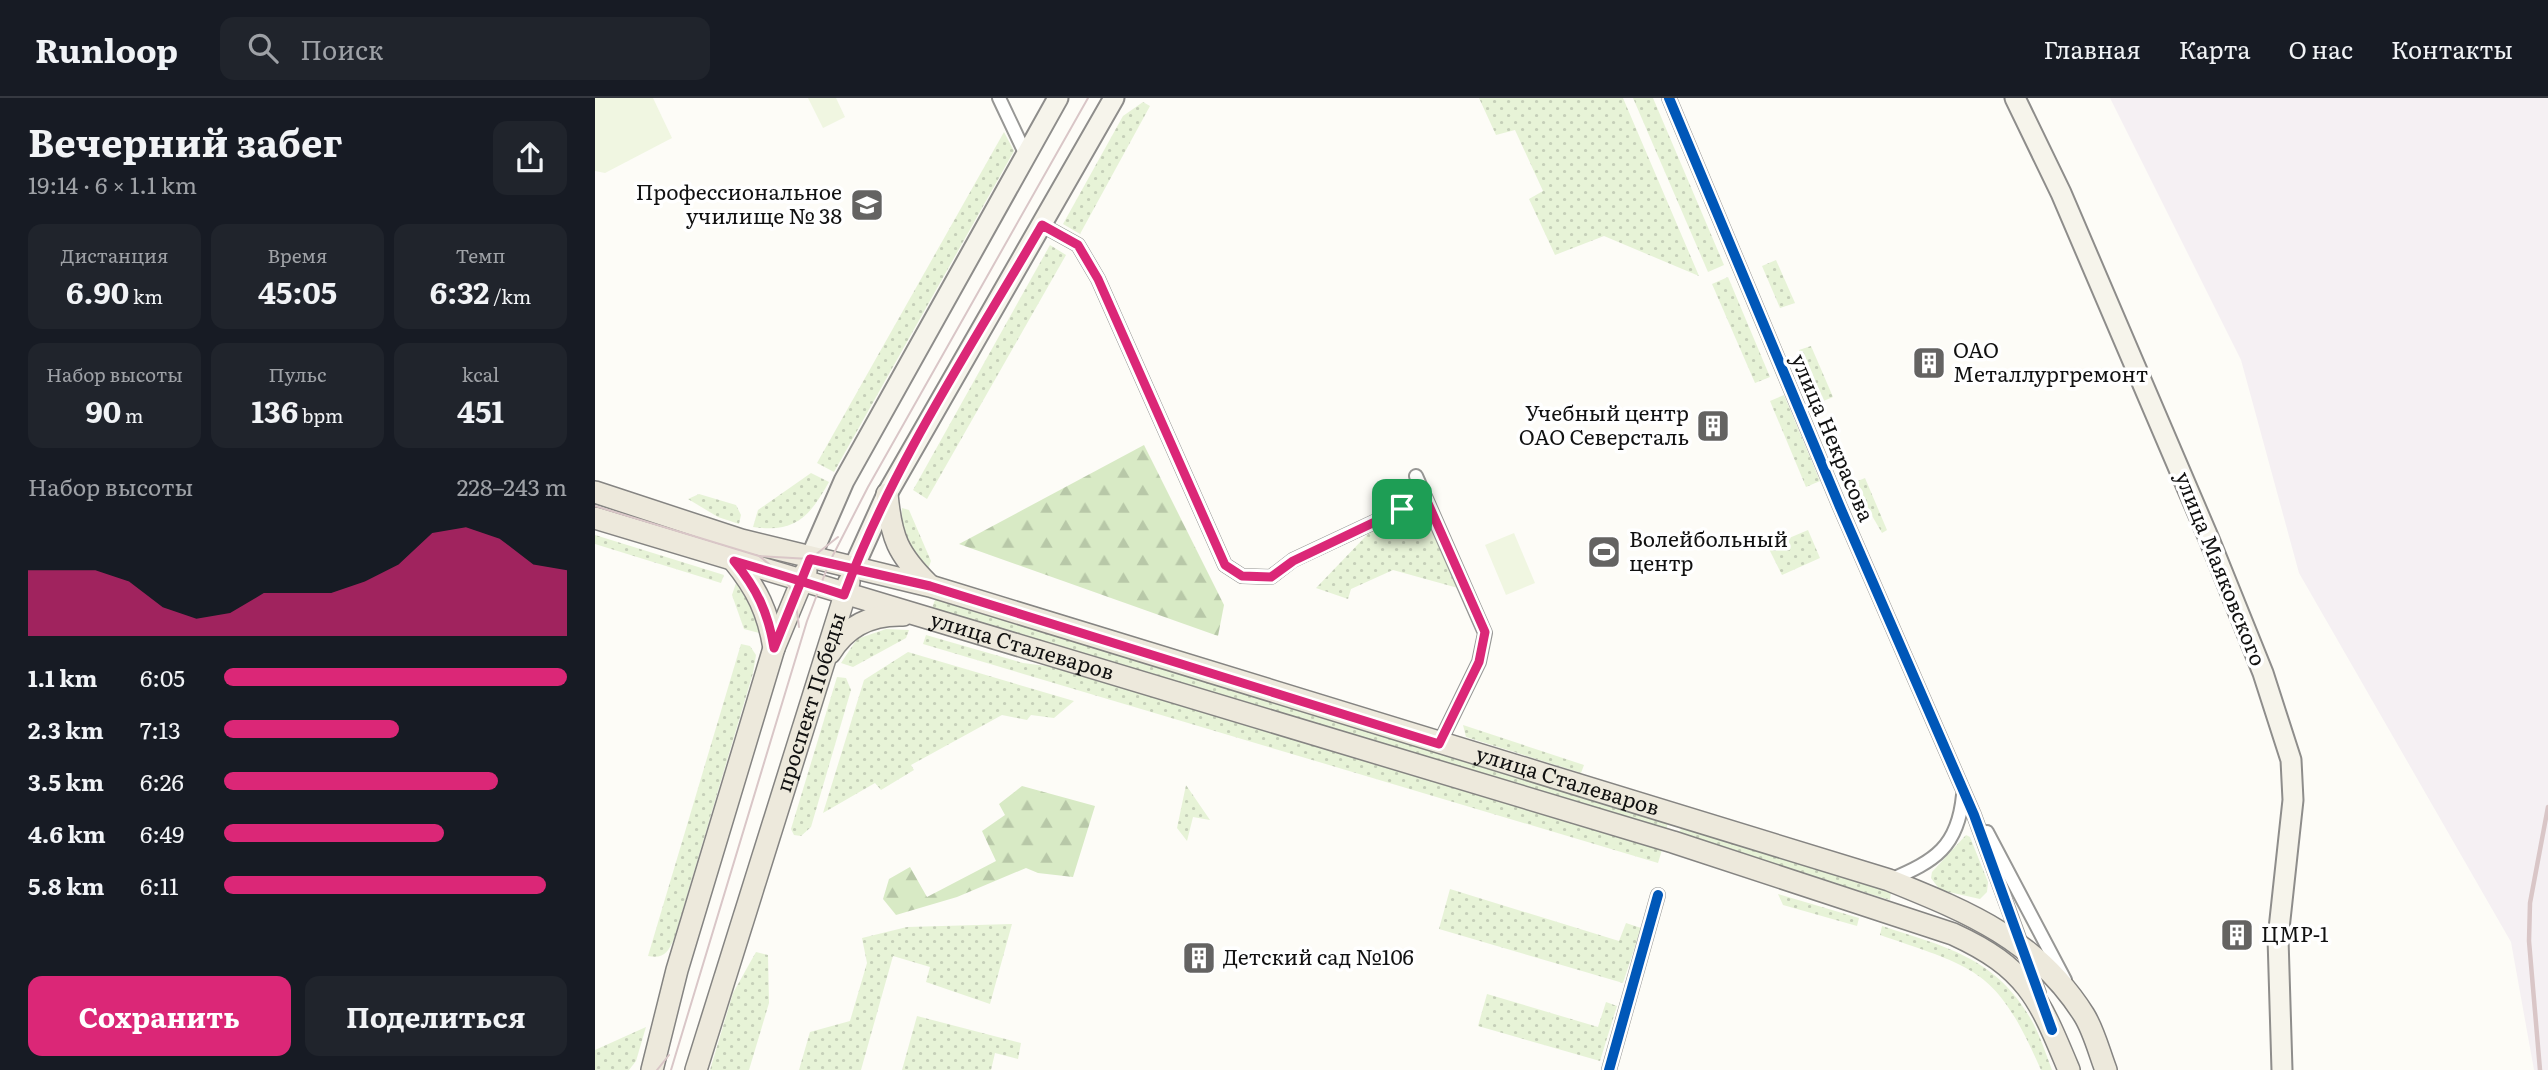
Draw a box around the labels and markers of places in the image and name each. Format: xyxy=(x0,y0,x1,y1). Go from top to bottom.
place label: Профессиональное училище № 38 xyxy=(636,175,842,230)
school or university icon: Профессиональное училище № 38 xyxy=(848,186,886,224)
place label: OAO Металлургремонт xyxy=(1953,333,2148,388)
building icon: OAO Металлургремонт xyxy=(1910,344,1948,382)
place label: Учебный центр ОАО Северсталь xyxy=(1519,396,1689,451)
building icon: Учебный центр ОАО Северсталь xyxy=(1694,407,1732,445)
pin xyxy=(1372,479,1432,539)
place label: Волейбольный центр xyxy=(1629,522,1788,577)
sports icon: Волейбольный центр xyxy=(1585,533,1623,571)
building icon: ЦМР-1 xyxy=(2218,916,2256,954)
place label: ЦМР-1 xyxy=(2261,917,2329,948)
building icon: Детский сад №106 xyxy=(1180,939,1218,977)
place label: Детский сад №106 xyxy=(1223,940,1414,971)

